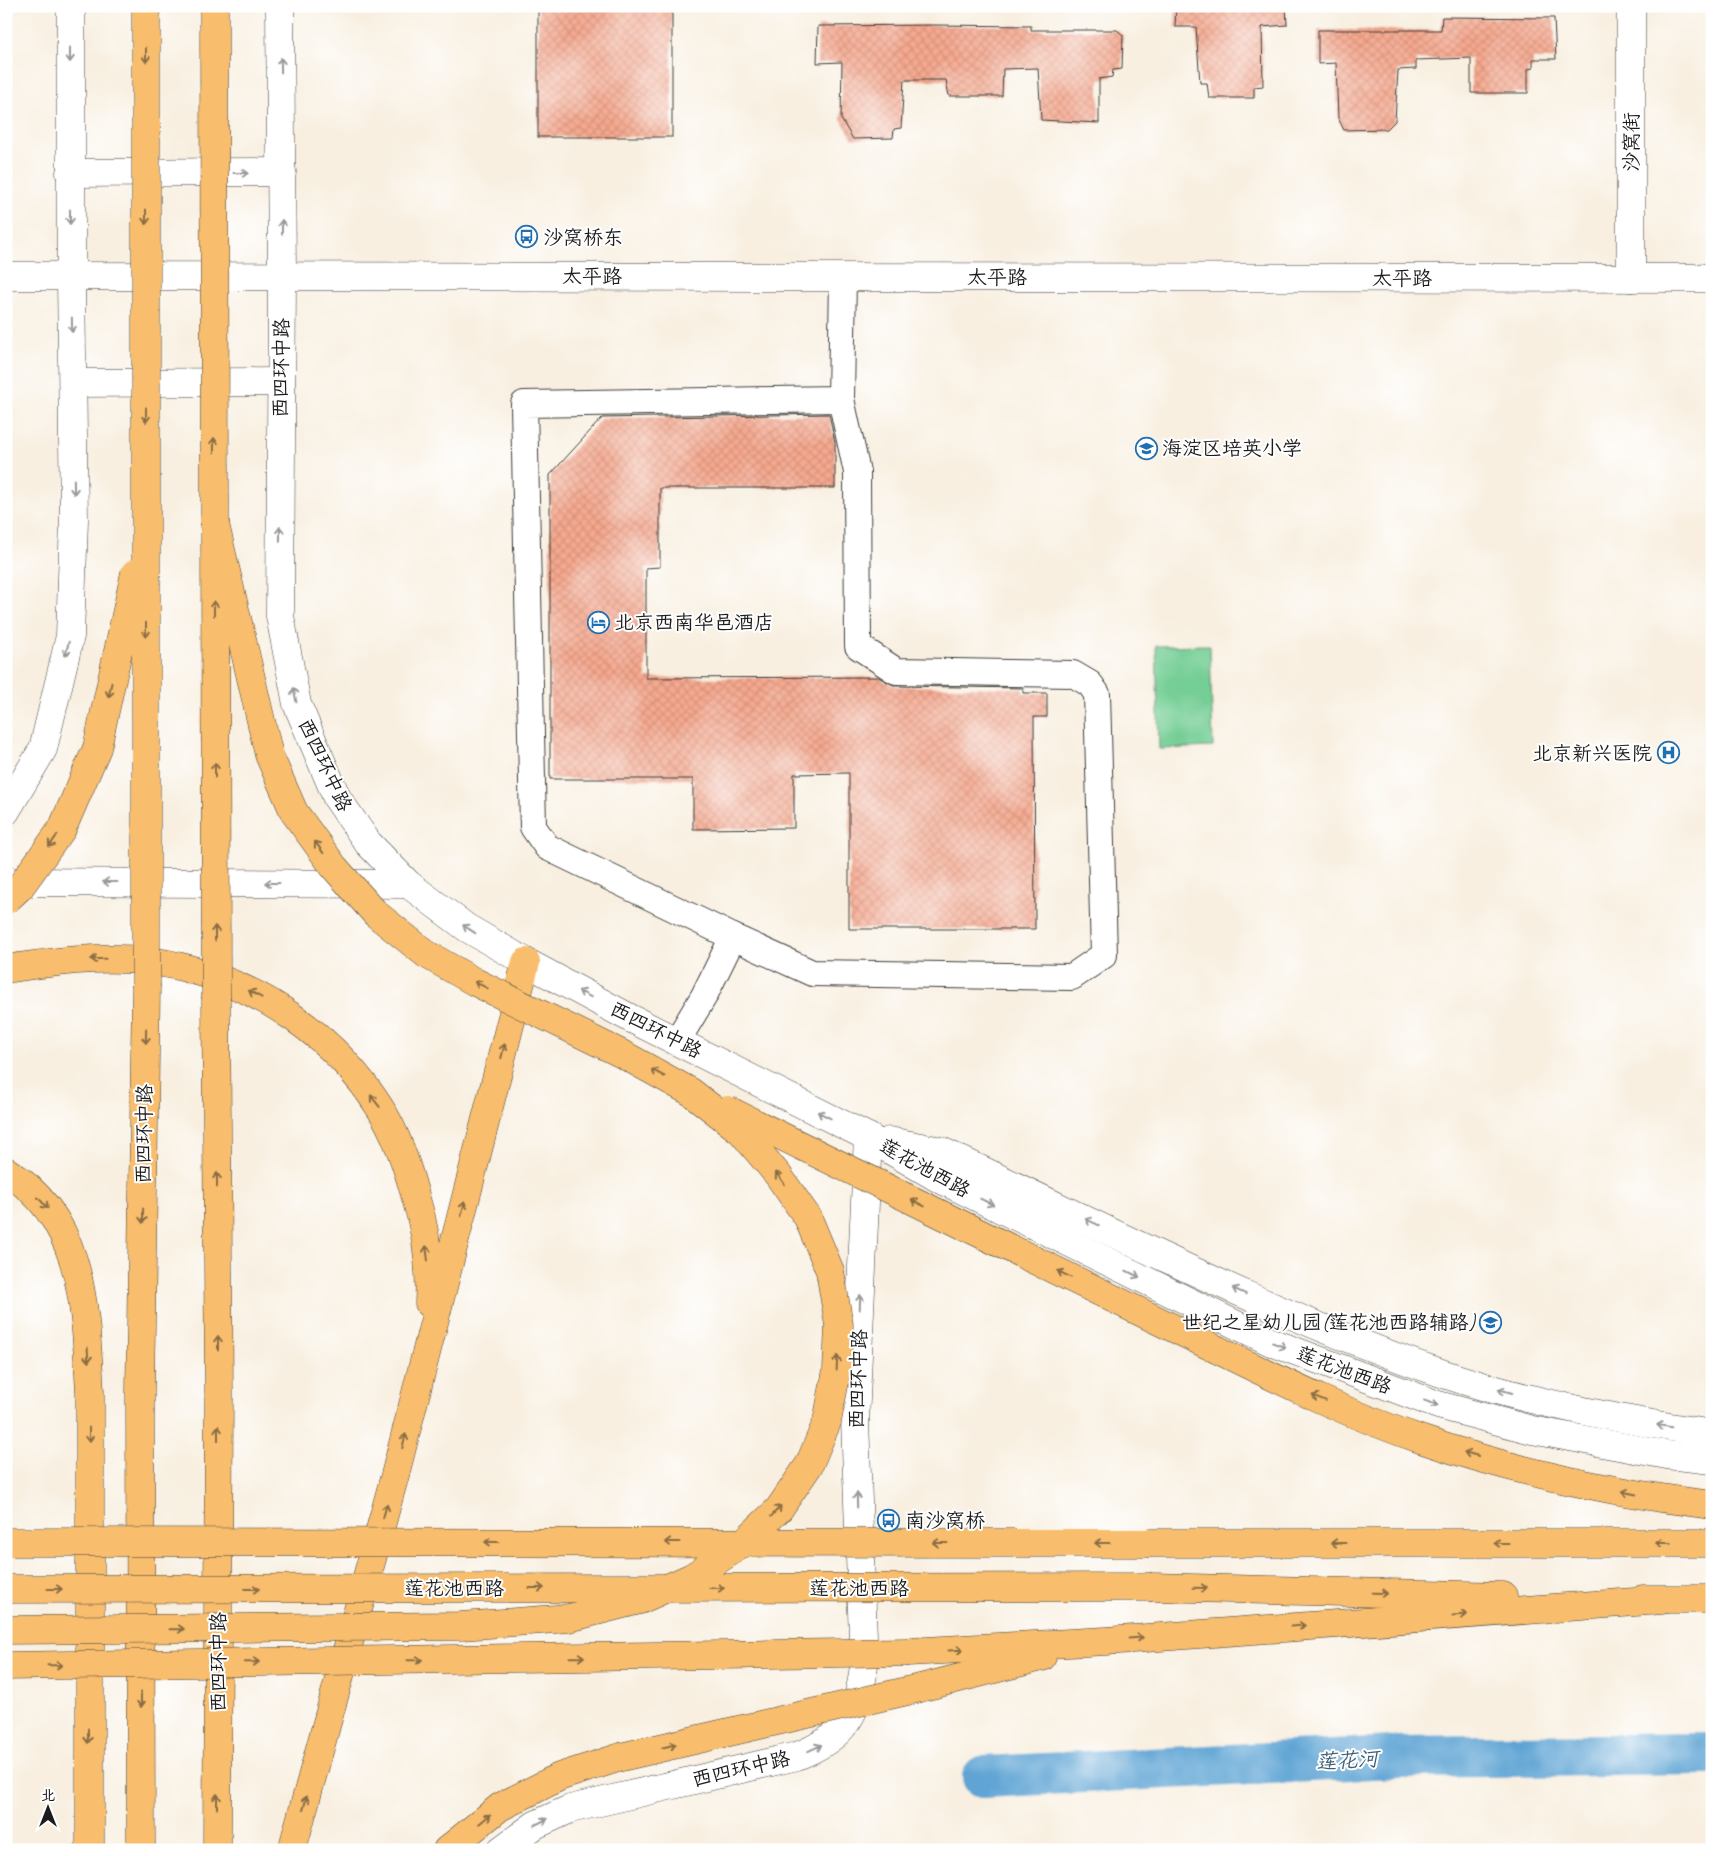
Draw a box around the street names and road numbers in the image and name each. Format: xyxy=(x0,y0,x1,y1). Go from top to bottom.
street label: 沙窝街 xyxy=(1619,112,1644,172)
street label: 太平路 xyxy=(562,264,623,289)
street label: 太平路 xyxy=(967,265,1028,290)
street label: 太平路 xyxy=(1372,266,1433,291)
street label: 西四环中路 xyxy=(268,317,294,418)
street label: 西四环中路 xyxy=(293,714,358,817)
street label: 西四环中路 xyxy=(606,996,707,1064)
street label: 西四环中路 xyxy=(131,1083,157,1184)
street label: 莲花池西路 xyxy=(875,1133,976,1204)
street label: 西四环中路 xyxy=(844,1328,872,1429)
street label: 莲花池西路 xyxy=(1293,1340,1396,1400)
street label: 莲花池西路 xyxy=(404,1576,505,1601)
street label: 莲花池西路 xyxy=(809,1576,910,1601)
street label: 西四环中路 xyxy=(206,1611,231,1712)
street label: 西四环中路 xyxy=(689,1745,794,1792)

